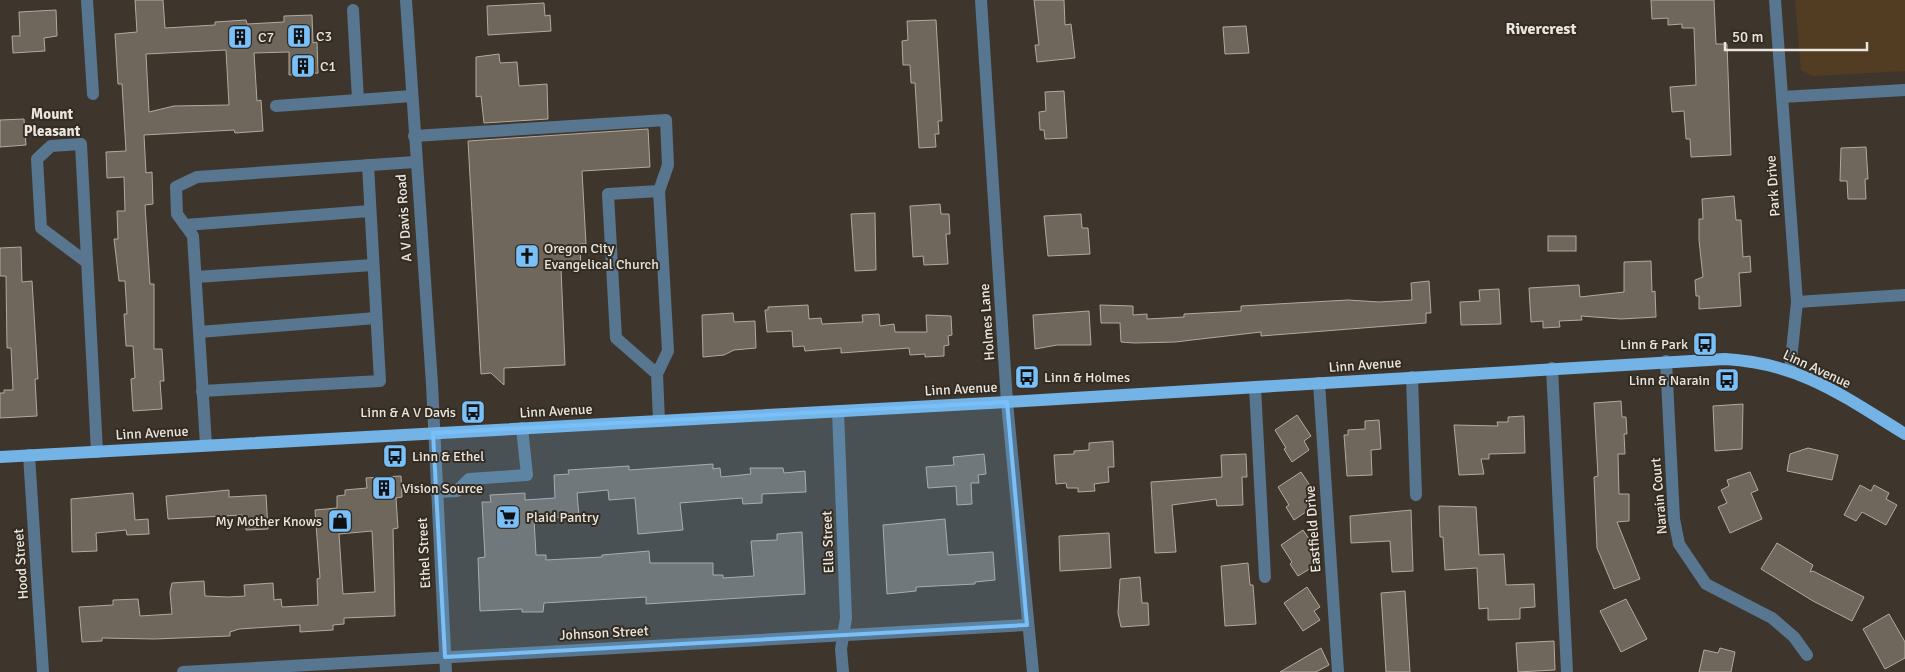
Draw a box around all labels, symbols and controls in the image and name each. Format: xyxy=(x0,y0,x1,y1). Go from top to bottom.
district label: Rivercrest xyxy=(1506,19,1576,39)
scale bar xyxy=(1725,20,1868,52)
building icon: C3 xyxy=(286,23,312,49)
building icon: C7 xyxy=(227,24,253,50)
place label: C3 xyxy=(316,28,332,45)
text: 50 m xyxy=(1732,28,1763,46)
place label: C7 xyxy=(258,29,274,46)
building icon: C1 xyxy=(290,53,316,79)
place label: C1 xyxy=(320,58,336,75)
district label: Mount Pleasant xyxy=(24,105,81,140)
street label: Park Drive xyxy=(1762,155,1784,217)
street label: A V Davis Road xyxy=(392,174,416,262)
place label: Oregon City Evangelical Church xyxy=(544,240,659,273)
church icon: Oregon City Evangelical Church xyxy=(514,243,540,269)
street label: Holmes Lane xyxy=(976,283,998,361)
bus stop icon: Linn & Park xyxy=(1692,331,1718,357)
place label: Linn & Park xyxy=(1620,336,1688,353)
street label: Linn Avenue xyxy=(1780,346,1854,392)
street label: Linn Avenue xyxy=(1328,354,1402,376)
bus stop icon: Linn & Holmes xyxy=(1014,364,1040,390)
bus stop icon: Linn & Narain xyxy=(1714,367,1740,393)
place label: Linn & Holmes xyxy=(1044,369,1130,386)
place label: Linn & Narain xyxy=(1629,372,1710,389)
street label: Linn Avenue xyxy=(924,379,998,399)
bus stop icon: Linn & A V Davis xyxy=(460,399,486,425)
street label: Linn Avenue xyxy=(519,401,593,421)
place label: Linn & A V Davis xyxy=(360,404,456,421)
street label: Linn Avenue xyxy=(115,423,189,443)
bus stop icon: Linn & Ethel xyxy=(382,443,408,469)
place label: Linn & Ethel xyxy=(412,448,484,465)
street label: Narain Court xyxy=(1647,457,1671,535)
building icon: Vision Source xyxy=(371,475,397,501)
place label: Vision Source xyxy=(402,480,483,497)
street label: Eastfield Drive xyxy=(1301,485,1325,573)
supermarket icon: Plaid Pantry xyxy=(495,504,521,530)
shop icon: My Mother Knows xyxy=(327,508,353,534)
place label: Plaid Pantry xyxy=(526,509,599,526)
street label: Ella Street xyxy=(818,510,838,574)
place label: My Mother Knows xyxy=(215,513,322,530)
street label: Ethel Street xyxy=(414,517,434,589)
street label: Hood Street xyxy=(10,528,32,600)
street label: Johnson Street xyxy=(559,622,649,644)

